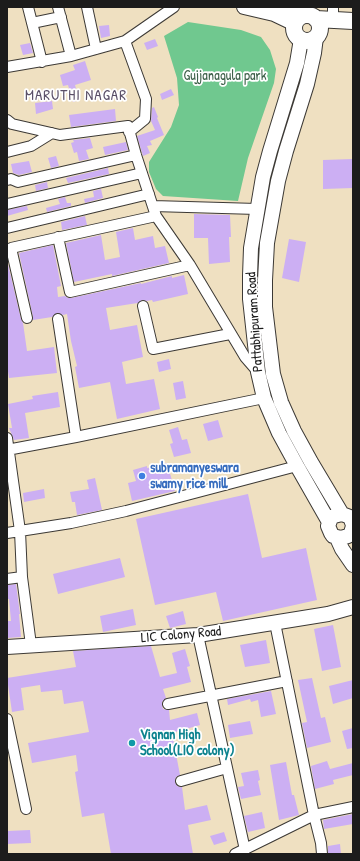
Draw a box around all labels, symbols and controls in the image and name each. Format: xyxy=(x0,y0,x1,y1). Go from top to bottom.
park label: Gujjanagula park xyxy=(183,68,267,84)
district label: MARUTHI NAGAR xyxy=(25,87,127,105)
street label: Pattabhipuram Road xyxy=(243,271,267,373)
place label: subramanyeswara swamy rice mill xyxy=(150,460,239,492)
marker: subramanyeswara swamy rice mill xyxy=(137,471,147,481)
street label: LIC Colony Road xyxy=(140,623,222,647)
place label: Vignan High School(LIO colony) xyxy=(140,727,235,760)
marker: Vignan High School(LIO colony) xyxy=(127,738,137,748)

